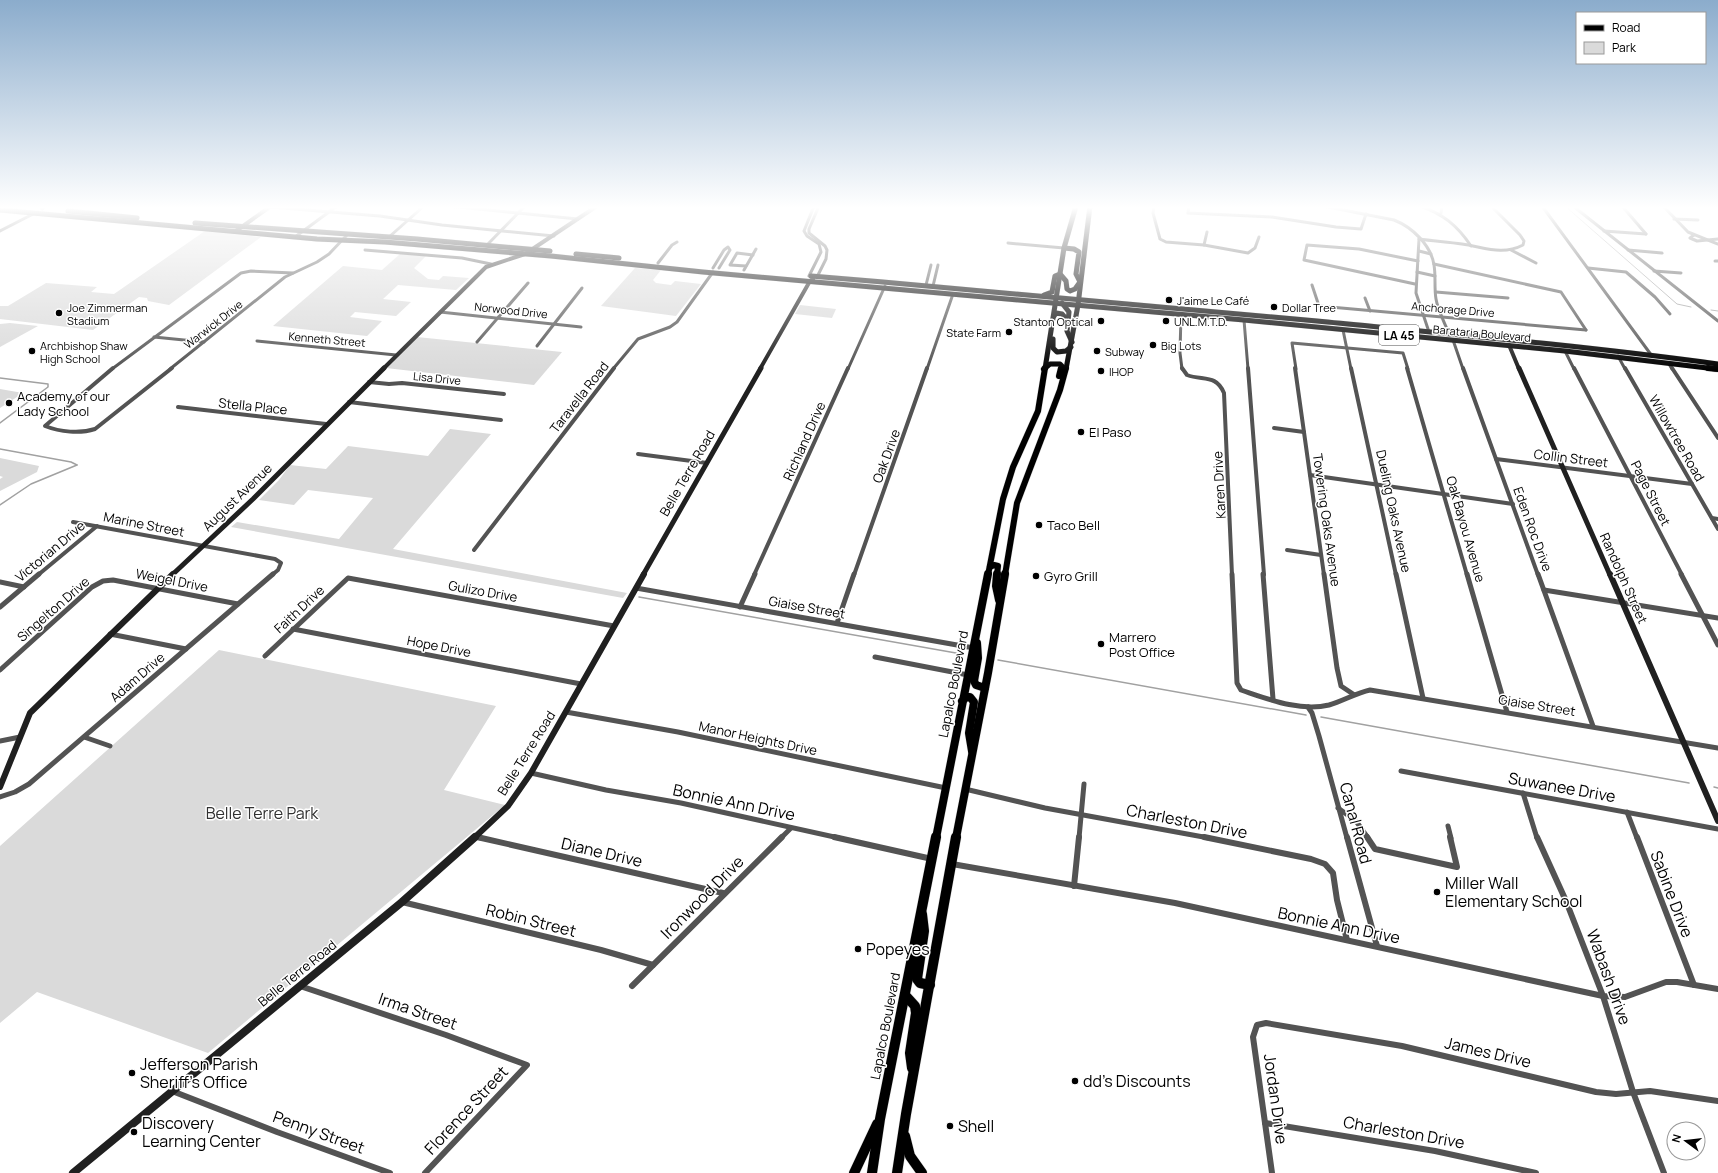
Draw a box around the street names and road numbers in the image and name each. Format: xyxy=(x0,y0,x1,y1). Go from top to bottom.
street label: Warwick Drive xyxy=(181,296,246,352)
street label: Anchorage Drive xyxy=(1411,298,1496,320)
street label: Norwood Drive xyxy=(474,299,549,321)
street label: Barataria Boulevard xyxy=(1432,321,1532,345)
road number: LA 45 xyxy=(1379,325,1419,345)
street label: Kenneth Street xyxy=(288,328,366,350)
street label: Taravella Road xyxy=(545,358,613,436)
street label: Lisa Drive xyxy=(412,368,462,388)
street label: Willowtree Road xyxy=(1645,392,1709,484)
street label: Stella Place xyxy=(218,393,289,419)
street label: Richland Drive xyxy=(779,398,830,483)
street label: Oak Drive xyxy=(868,426,904,485)
street label: Belle Terre Road xyxy=(655,427,719,519)
street label: Collin Street xyxy=(1533,445,1609,471)
street label: Dueling Oaks Avenue xyxy=(1372,448,1416,574)
street label: Karen Drive xyxy=(1208,450,1230,519)
street label: Towering Oaks Avenue xyxy=(1309,452,1345,588)
street label: Page Street xyxy=(1627,457,1675,529)
street label: August Avenue xyxy=(198,459,276,535)
street label: Oak Bayou Avenue xyxy=(1442,474,1490,585)
street label: Eden Roc Drive xyxy=(1509,484,1557,574)
street label: Marine Street xyxy=(102,507,186,541)
street label: Victorian Drive xyxy=(11,516,89,586)
street label: Randolph Street xyxy=(1596,530,1652,626)
street label: Weigel Drive xyxy=(134,564,210,596)
street label: Singelton Drive xyxy=(13,572,93,645)
street label: Gulizo Drive xyxy=(447,576,519,606)
street label: Faith Drive xyxy=(270,581,328,637)
street label: Giaise Street xyxy=(767,591,847,623)
street label: Lapalco Boulevard xyxy=(934,629,972,739)
street label: Hope Drive xyxy=(405,631,473,661)
street label: Adam Drive xyxy=(106,648,169,706)
street label: Giaise Street xyxy=(1497,690,1577,720)
street label: Belle Terre Road xyxy=(493,707,559,799)
street label: Manor Heights Drive xyxy=(697,717,819,759)
street label: Suwanee Drive xyxy=(1507,767,1617,807)
street label: Bonnie Ann Drive xyxy=(671,778,797,826)
street label: Canal Road xyxy=(1335,780,1377,866)
street label: Charleston Drive xyxy=(1125,798,1249,844)
street label: Diane Drive xyxy=(559,832,645,872)
street label: Sabine Drive xyxy=(1645,847,1699,941)
street label: Ironwood Drive xyxy=(656,851,748,943)
street label: Robin Street xyxy=(483,898,579,942)
street label: Bonnie Ann Drive xyxy=(1276,901,1402,949)
street label: Wabash Drive xyxy=(1582,926,1636,1028)
street label: Belle Terre Road xyxy=(254,936,340,1010)
street label: Lapalco Boulevard xyxy=(866,971,904,1081)
street label: Irma Street xyxy=(376,987,460,1035)
street label: James Drive xyxy=(1443,1031,1533,1073)
street label: Jordan Drive xyxy=(1259,1052,1293,1146)
street label: Florence Street xyxy=(419,1061,513,1159)
street label: Penny Street xyxy=(270,1105,368,1159)
street label: Charleston Drive xyxy=(1342,1111,1466,1153)

